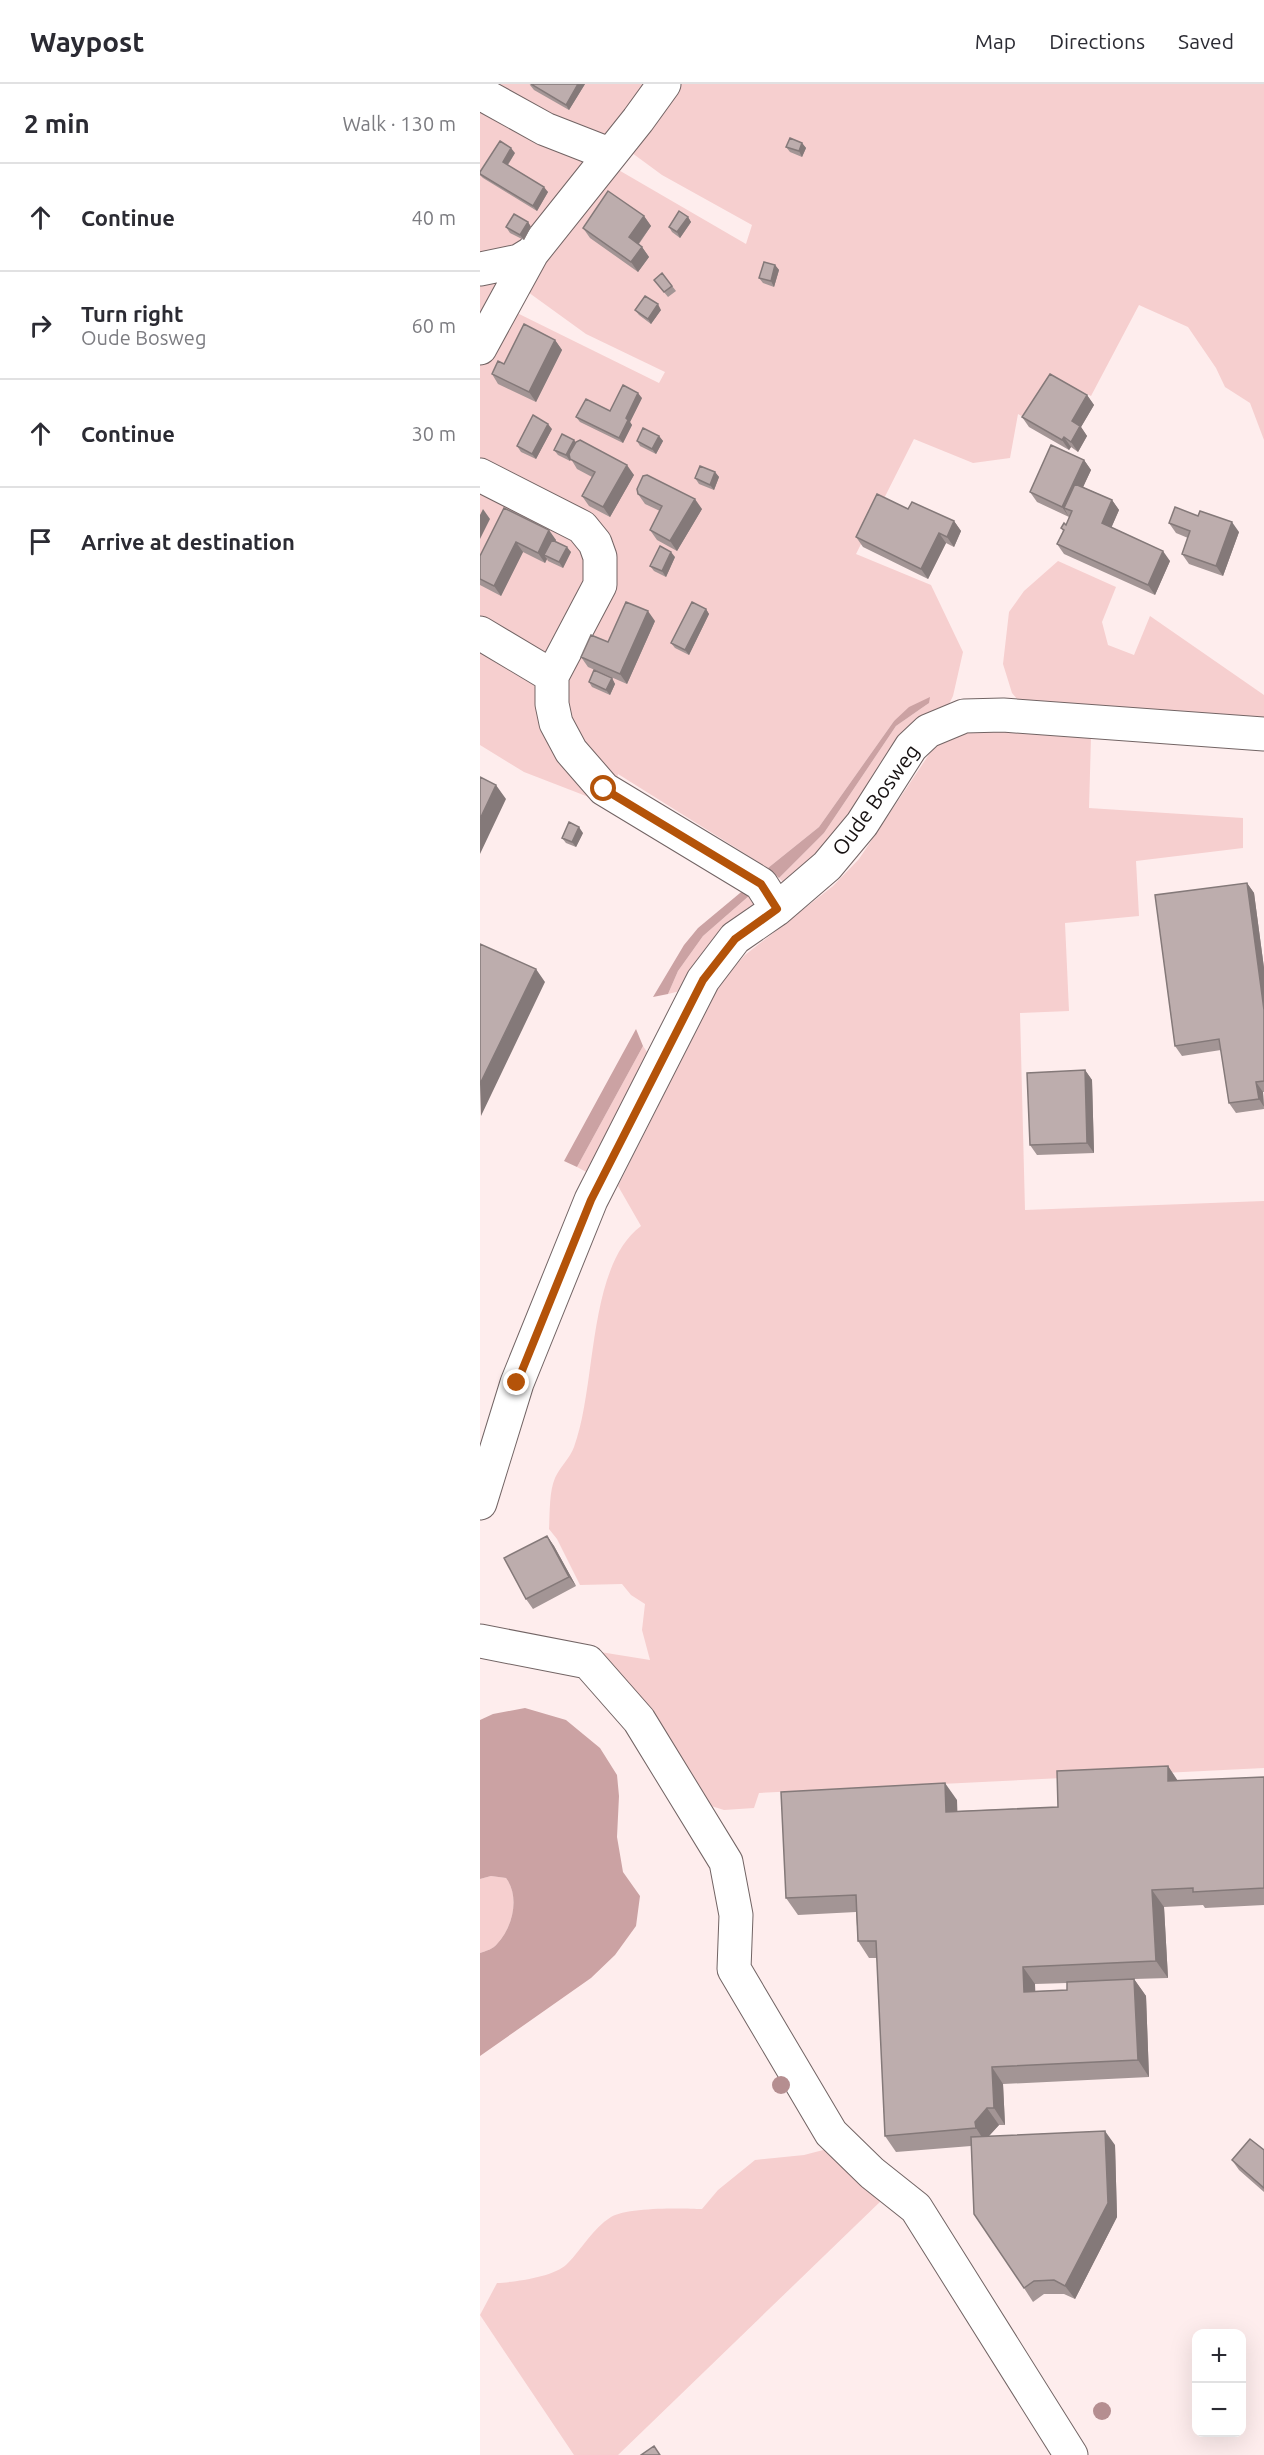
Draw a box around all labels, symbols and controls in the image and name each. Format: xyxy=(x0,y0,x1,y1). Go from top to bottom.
text: Waypost xyxy=(30,26,144,57)
text: Map xyxy=(975,29,1016,53)
text: Directions xyxy=(1049,29,1145,53)
text: Saved xyxy=(1178,29,1234,53)
text: 2 min xyxy=(24,109,90,138)
text: Walk · 130 m xyxy=(343,112,456,135)
icon: ahead xyxy=(24,201,57,234)
text: Continue xyxy=(81,205,175,230)
text: 40 m xyxy=(412,206,456,229)
text: Turn right xyxy=(81,301,183,326)
icon: right xyxy=(24,309,57,342)
text: 60 m xyxy=(412,314,456,337)
text: Oude Bosweg xyxy=(81,326,206,349)
icon: ahead xyxy=(24,417,57,450)
text: Continue xyxy=(81,421,175,446)
text: 30 m xyxy=(412,422,456,445)
icon: arrive xyxy=(24,525,57,558)
text: Arrive at destination xyxy=(81,529,295,554)
street label: Oude Bosweg xyxy=(827,739,924,860)
route start xyxy=(590,775,616,801)
route end xyxy=(503,1369,529,1395)
map controls xyxy=(1192,2329,1246,2437)
button: + xyxy=(1192,2329,1246,2383)
button: − xyxy=(1192,2383,1246,2437)

